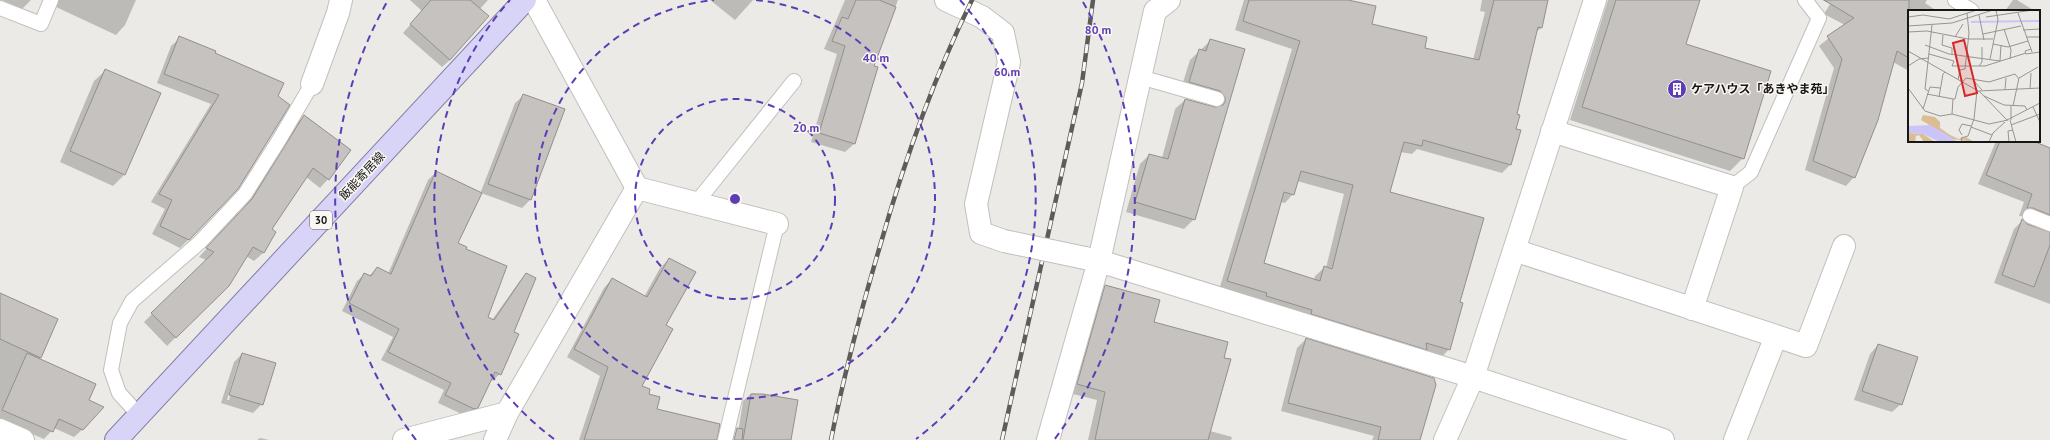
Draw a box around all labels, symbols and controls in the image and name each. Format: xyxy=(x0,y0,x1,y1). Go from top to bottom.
inset map xyxy=(1908,10,2040,142)
text: 80 m xyxy=(1085,22,1111,37)
text: 40 m xyxy=(863,50,889,65)
text: 60 m xyxy=(994,64,1020,79)
building icon: ケアハウス「あきやま苑」 xyxy=(1666,78,1688,100)
place label: ケアハウス「あきやま苑」 xyxy=(1691,81,1835,96)
text: 20 m xyxy=(793,120,819,135)
street label: 飯能寄居線 xyxy=(336,149,388,203)
centre of rings xyxy=(728,192,742,206)
road number: 30 xyxy=(310,211,332,229)

